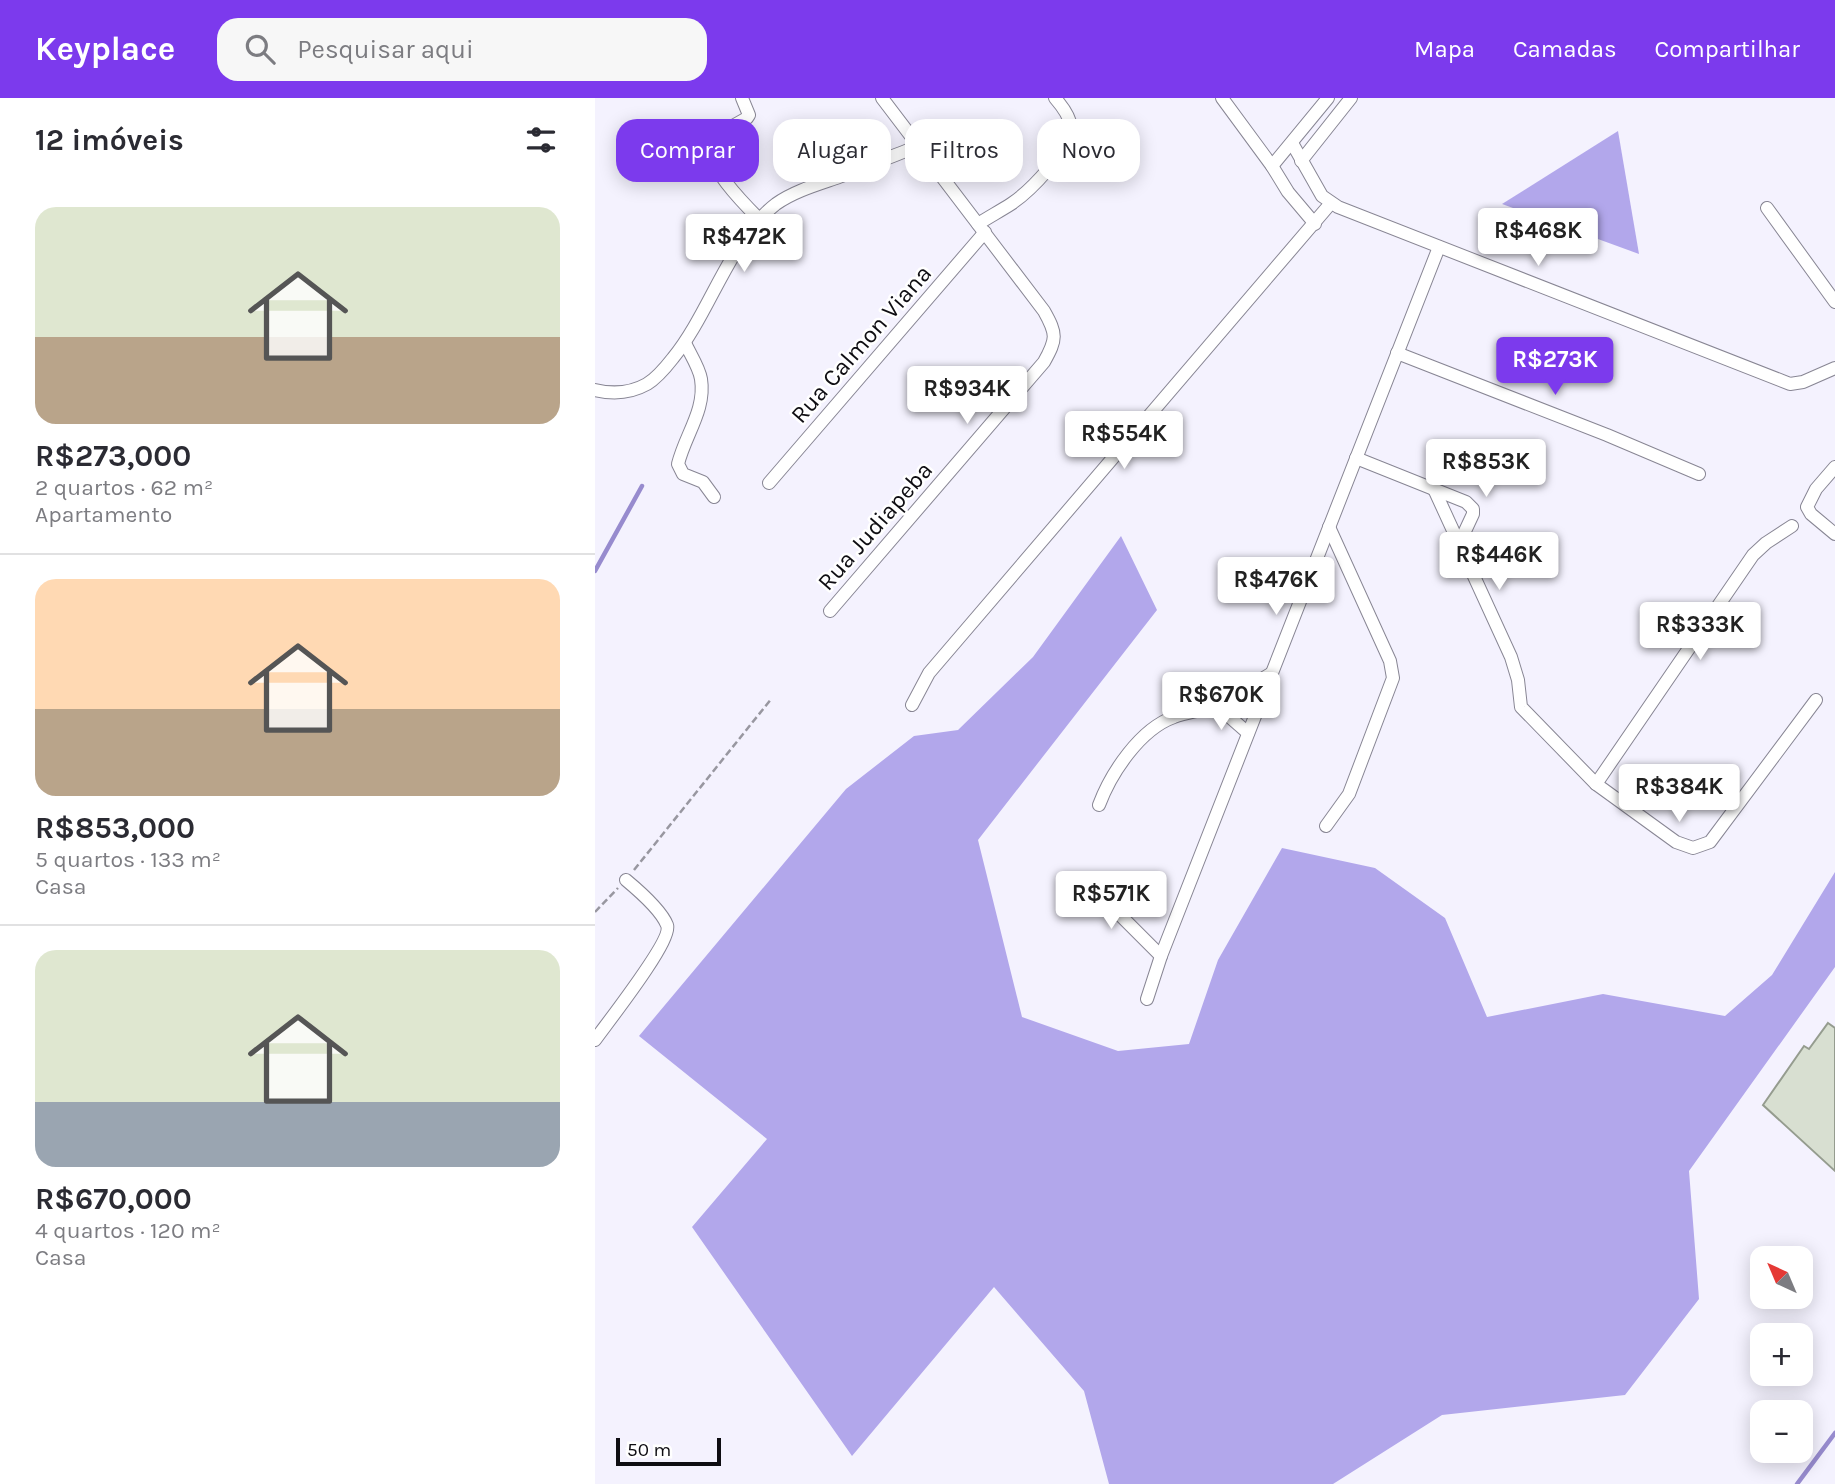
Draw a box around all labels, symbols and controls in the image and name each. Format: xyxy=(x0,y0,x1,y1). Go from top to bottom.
search box xyxy=(217,18,707,81)
text: Keyplace xyxy=(35,30,175,68)
icon: search xyxy=(241,30,279,68)
text: Pesquisar aqui xyxy=(297,34,474,65)
text: Mapa xyxy=(1414,35,1475,63)
text: Camadas xyxy=(1513,35,1617,63)
text: Compartilhar xyxy=(1655,35,1800,63)
chip: Comprar xyxy=(616,119,759,182)
chip: Alugar xyxy=(773,119,891,182)
chip: Filtros xyxy=(905,119,1023,182)
chip: Novo xyxy=(1037,119,1140,182)
icon: filters xyxy=(522,121,560,159)
text: 12 imóveis xyxy=(35,122,184,158)
pin: R$468K xyxy=(1481,208,1595,268)
pin: R$472K xyxy=(687,214,801,274)
text: R$468K xyxy=(1494,217,1582,244)
text: R$472K xyxy=(702,223,786,250)
icon: home xyxy=(235,253,361,379)
street label: Rua Calmon Viana xyxy=(785,259,937,429)
pin: R$273K xyxy=(1498,338,1612,397)
text: R$273K xyxy=(1512,346,1598,373)
pin: R$934K xyxy=(910,366,1024,426)
text: R$934K xyxy=(923,375,1011,402)
pin: R$554K xyxy=(1067,412,1181,471)
text: R$554K xyxy=(1081,420,1167,447)
text: R$273,000 xyxy=(35,438,191,474)
pin: R$853K xyxy=(1429,440,1543,499)
text: R$853K xyxy=(1442,448,1530,475)
street label: Rua Judiapeba xyxy=(812,456,938,596)
text: 2 quartos · 62 m² xyxy=(35,474,213,501)
text: Apartamento xyxy=(35,501,172,528)
pin: R$446K xyxy=(1442,532,1556,592)
text: R$446K xyxy=(1455,541,1543,568)
pin: R$476K xyxy=(1219,558,1333,617)
text: R$476K xyxy=(1234,566,1318,593)
pin: R$333K xyxy=(1643,602,1757,662)
text: R$333K xyxy=(1656,611,1744,638)
icon: home xyxy=(235,625,361,751)
pin: R$670K xyxy=(1164,672,1278,732)
text: R$670K xyxy=(1178,681,1264,708)
pin: R$384K xyxy=(1622,764,1736,824)
text: R$384K xyxy=(1635,773,1723,800)
text: R$853,000 xyxy=(35,810,195,846)
text: 5 quartos · 133 m² xyxy=(35,846,221,873)
pin: R$571K xyxy=(1054,872,1168,931)
text: Casa xyxy=(35,873,87,900)
text: R$571K xyxy=(1072,880,1150,907)
icon: home xyxy=(235,996,361,1122)
text: R$670,000 xyxy=(35,1181,192,1217)
text: 4 quartos · 120 m² xyxy=(35,1217,221,1244)
text: Casa xyxy=(35,1244,87,1271)
north arrow xyxy=(1750,1246,1813,1309)
map controls xyxy=(1750,1246,1813,1463)
button: + xyxy=(1750,1323,1813,1386)
button: − xyxy=(1750,1400,1813,1463)
scale bar xyxy=(616,1435,721,1467)
text: 50 m xyxy=(627,1439,671,1461)

